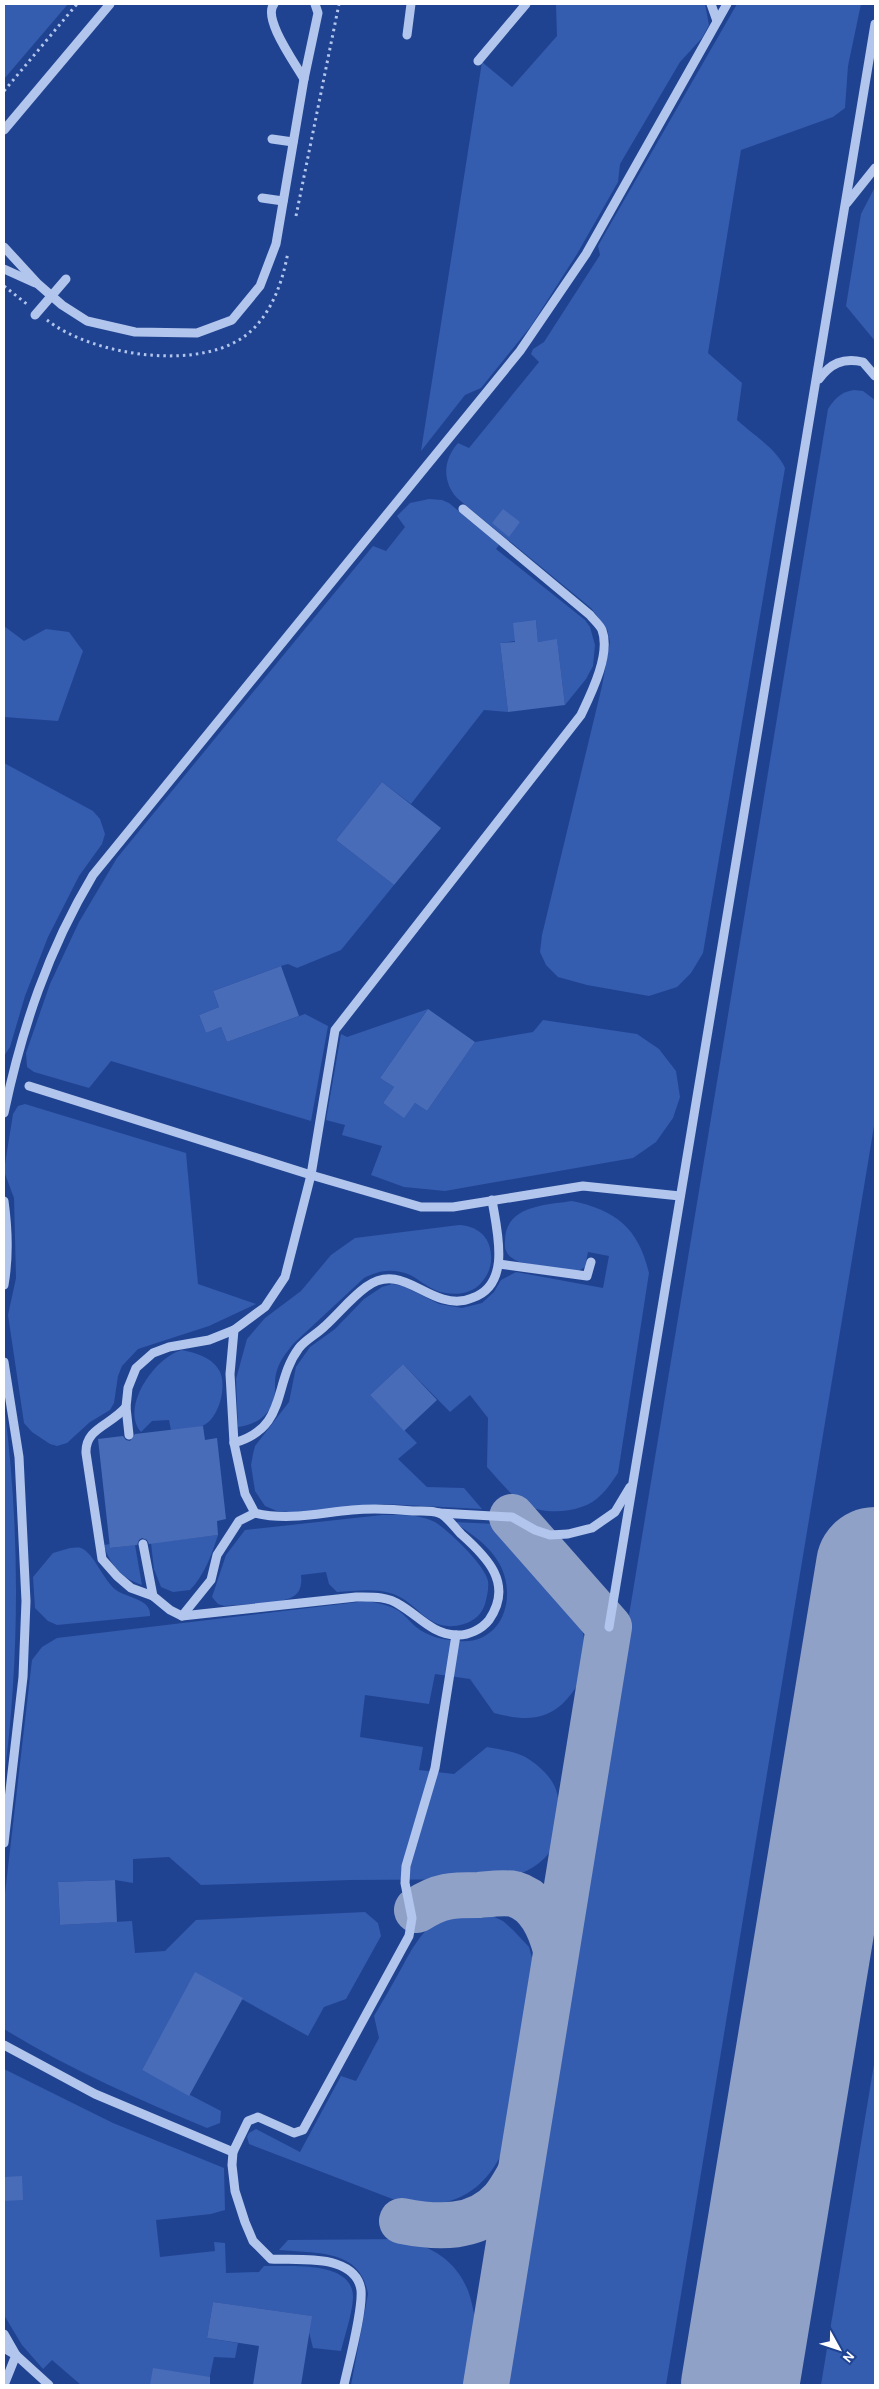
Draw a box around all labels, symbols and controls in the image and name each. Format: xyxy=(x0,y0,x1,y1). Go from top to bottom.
north arrow xyxy=(814,2324,864,2374)
text: N xyxy=(839,2348,858,2366)

